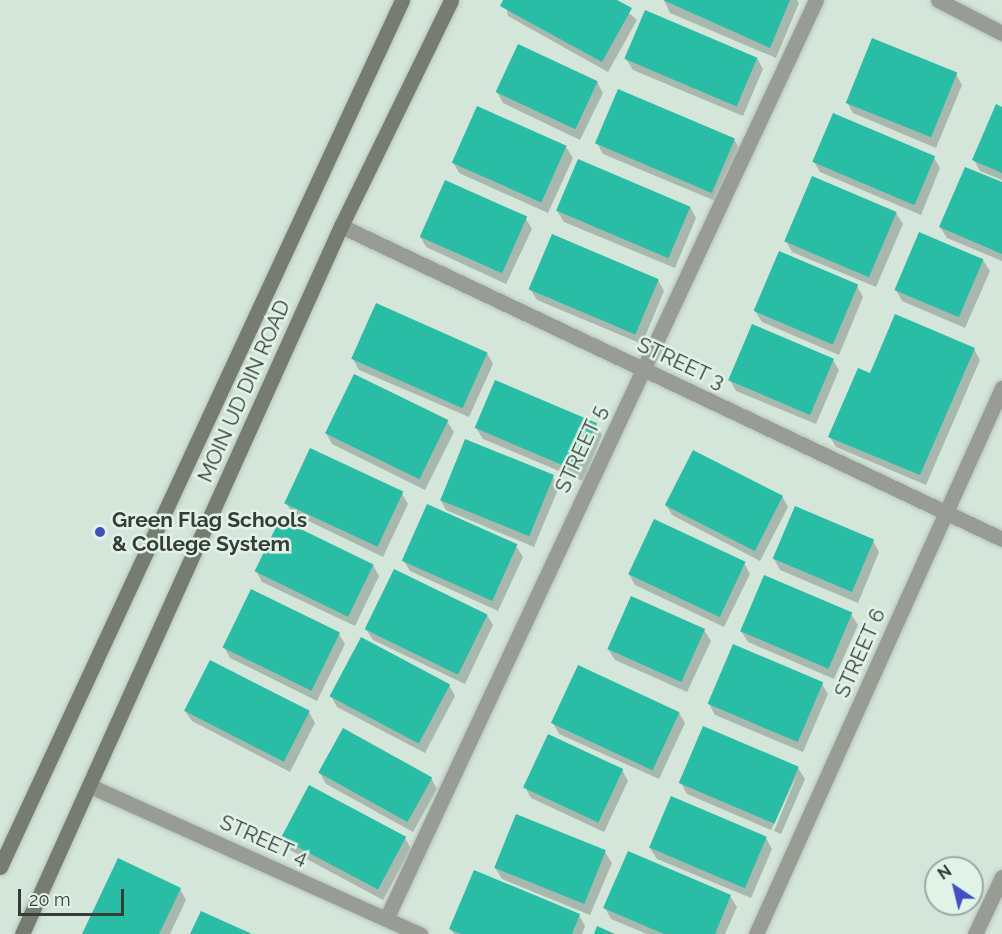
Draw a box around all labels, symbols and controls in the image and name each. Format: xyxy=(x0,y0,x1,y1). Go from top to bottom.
street label: MOIN UD DIN ROAD xyxy=(192,296,296,486)
street label: STREET 3 xyxy=(633,332,729,394)
street label: STREET 5 xyxy=(550,401,612,497)
place label: Green Flag Schools & College System xyxy=(112,507,307,557)
marker: Green Flag Schools & College System xyxy=(93,525,107,539)
street label: STREET 6 xyxy=(829,604,891,702)
street label: STREET 4 xyxy=(216,809,312,871)
north arrow xyxy=(924,856,984,916)
text: N xyxy=(934,861,955,884)
scale bar xyxy=(21,877,128,915)
text: 20 m xyxy=(29,889,71,910)

